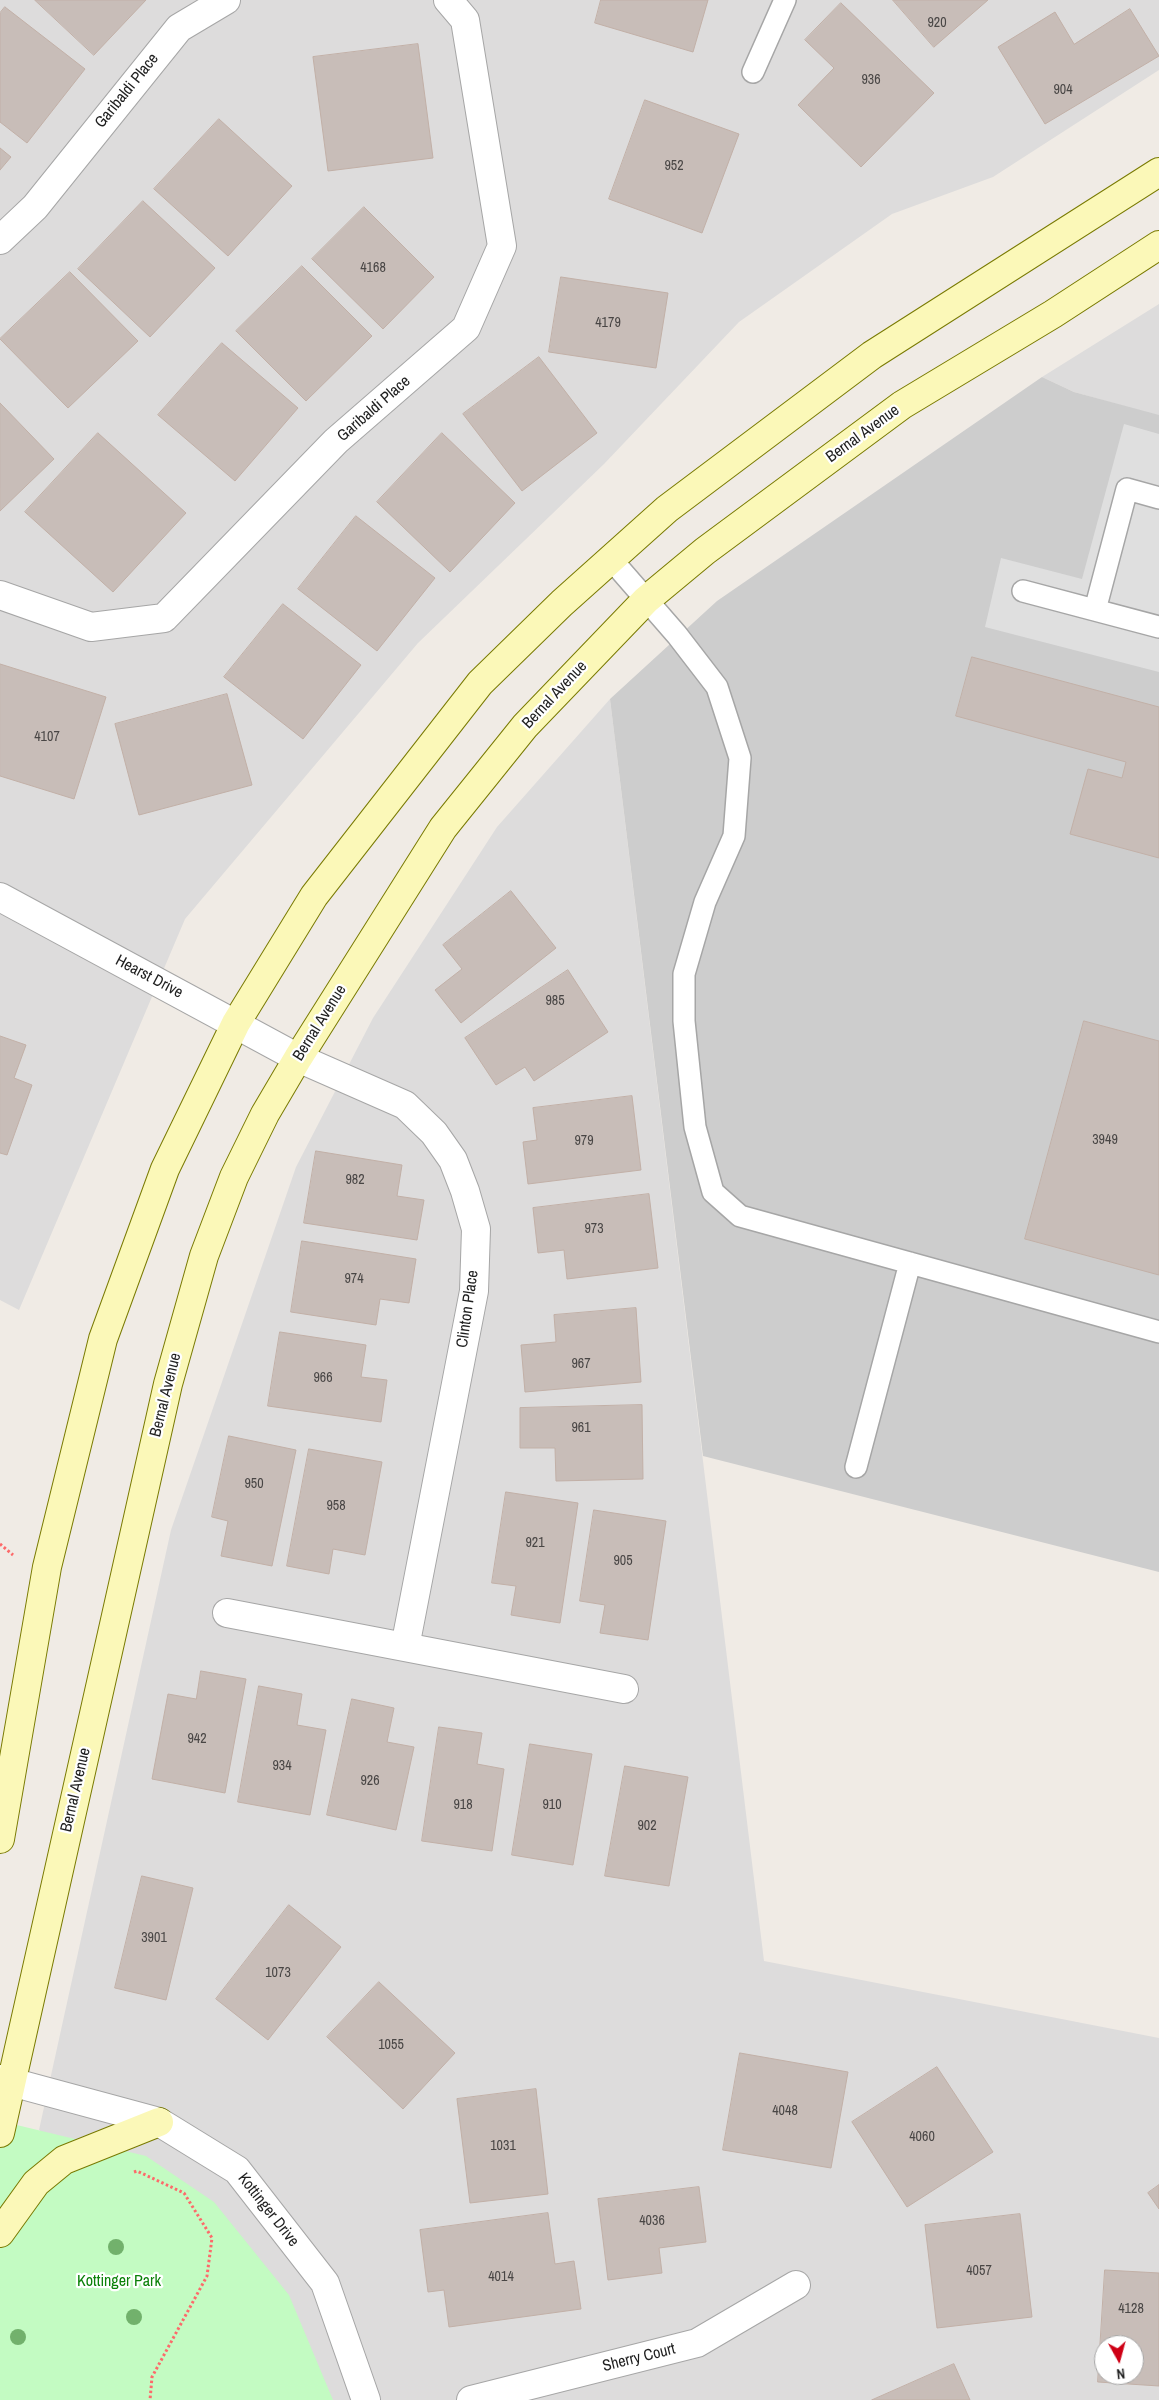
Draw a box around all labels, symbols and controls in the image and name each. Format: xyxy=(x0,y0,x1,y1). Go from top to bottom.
house number: 920 xyxy=(927,15,947,31)
street label: Garibaldi Place xyxy=(91,50,163,132)
house number: 936 xyxy=(861,72,881,88)
house number: 904 xyxy=(1053,82,1073,98)
house number: 952 xyxy=(664,158,684,174)
house number: 4168 xyxy=(360,260,386,276)
house number: 4179 xyxy=(595,315,621,331)
street label: Garibaldi Place xyxy=(334,372,414,446)
street label: Bernal Avenue xyxy=(823,401,903,467)
street label: Bernal Avenue xyxy=(519,657,591,733)
house number: 4107 xyxy=(34,729,60,745)
street label: Hearst Drive xyxy=(112,951,186,1003)
street label: Bernal Avenue xyxy=(289,982,351,1064)
house number: 985 xyxy=(545,993,565,1009)
house number: 3949 xyxy=(1092,1132,1118,1148)
house number: 979 xyxy=(574,1133,594,1149)
house number: 982 xyxy=(345,1172,365,1188)
house number: 973 xyxy=(584,1221,604,1237)
street label: Clinton Place xyxy=(453,1269,483,1349)
house number: 974 xyxy=(344,1271,364,1287)
street label: Bernal Avenue xyxy=(146,1351,186,1439)
house number: 967 xyxy=(571,1356,591,1372)
house number: 966 xyxy=(313,1370,333,1386)
house number: 961 xyxy=(571,1420,591,1436)
house number: 950 xyxy=(244,1476,264,1492)
house number: 958 xyxy=(326,1498,346,1514)
house number: 921 xyxy=(525,1535,545,1551)
house number: 905 xyxy=(613,1553,633,1569)
house number: 942 xyxy=(187,1731,207,1747)
street label: Bernal Avenue xyxy=(57,1746,95,1834)
house number: 934 xyxy=(272,1758,292,1774)
house number: 926 xyxy=(360,1773,380,1789)
house number: 918 xyxy=(453,1797,473,1813)
house number: 910 xyxy=(542,1797,562,1813)
house number: 902 xyxy=(637,1818,657,1834)
house number: 3901 xyxy=(141,1930,167,1946)
house number: 1073 xyxy=(265,1965,291,1981)
house number: 1055 xyxy=(378,2037,404,2053)
house number: 4048 xyxy=(772,2103,798,2119)
house number: 4060 xyxy=(909,2129,935,2145)
house number: 1031 xyxy=(490,2138,516,2154)
street label: Kottinger Drive xyxy=(233,2169,303,2251)
house number: 4036 xyxy=(639,2213,665,2229)
house number: 4057 xyxy=(966,2263,992,2279)
house number: 4014 xyxy=(488,2269,514,2285)
park label: Kottinger Park xyxy=(77,2272,161,2292)
house number: 4128 xyxy=(1118,2301,1144,2317)
north arrow xyxy=(1094,2335,1144,2385)
street label: Sherry Court xyxy=(601,2340,677,2376)
text: N xyxy=(1115,2364,1126,2383)

